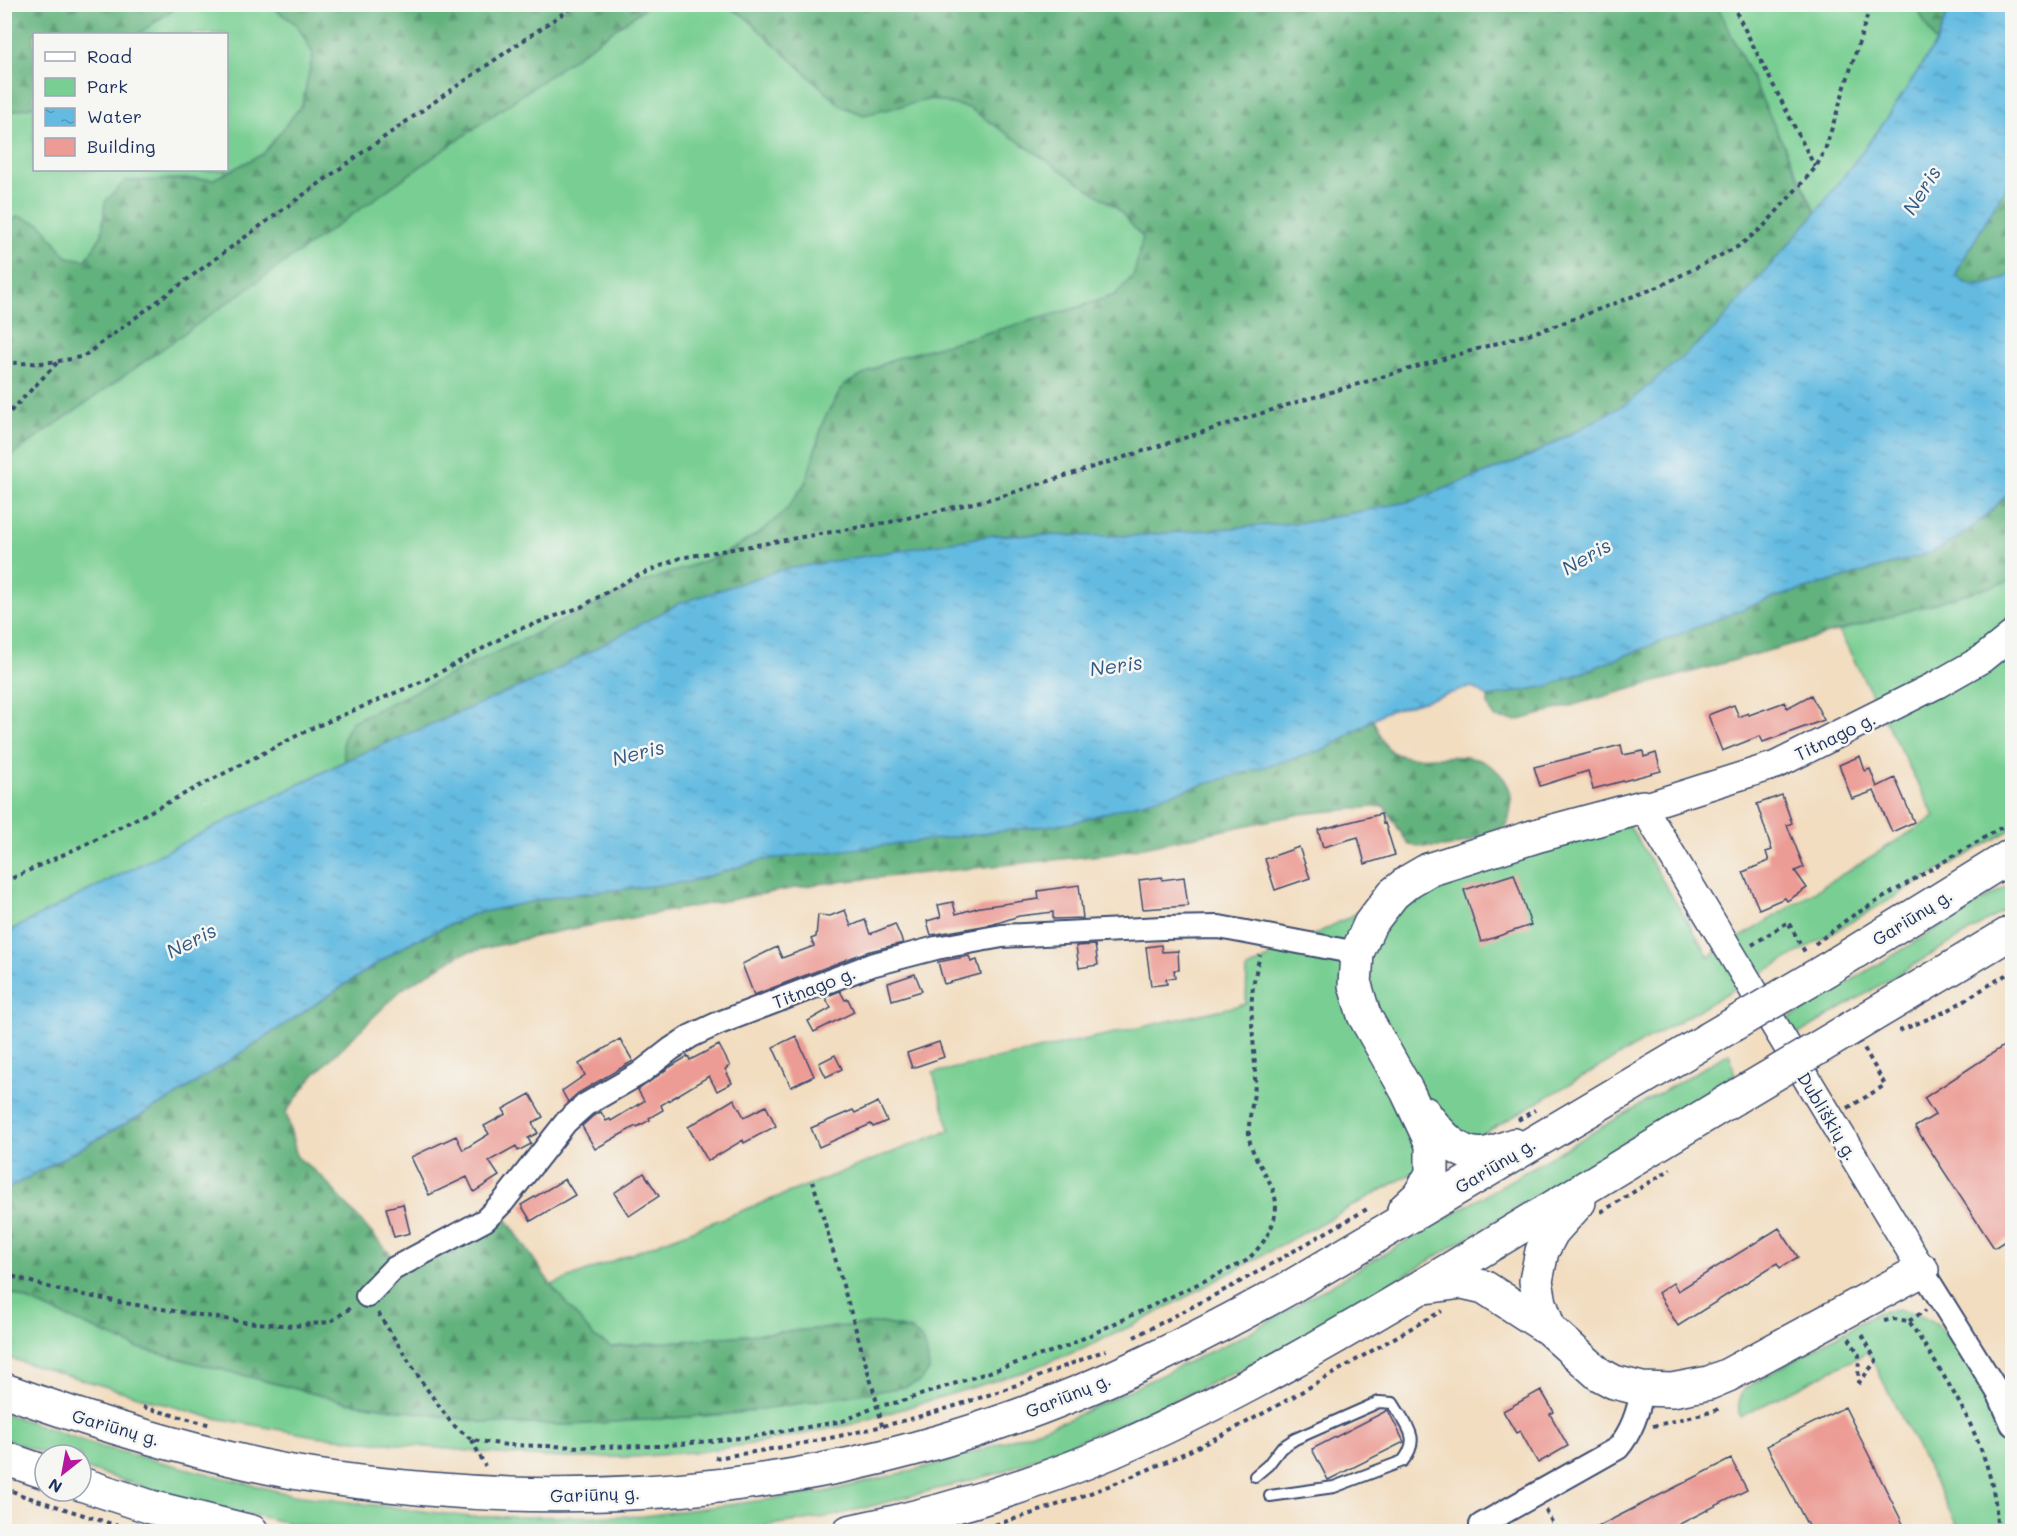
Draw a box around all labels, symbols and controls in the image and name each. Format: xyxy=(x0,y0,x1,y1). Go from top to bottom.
legend xyxy=(33,33,228,171)
text: Road xyxy=(87,44,132,68)
text: Park xyxy=(87,74,128,98)
text: Water xyxy=(87,104,142,128)
text: Building xyxy=(87,134,155,158)
water label: Neris xyxy=(1896,161,1946,219)
water label: Neris xyxy=(1557,531,1615,581)
water label: Neris xyxy=(1088,648,1144,682)
street label: Titnago g. xyxy=(1791,706,1879,766)
water label: Neris xyxy=(609,733,667,771)
street label: Gariūnų g. xyxy=(1867,883,1957,951)
water label: Neris xyxy=(161,916,221,964)
street label: Titnago g. xyxy=(769,960,859,1014)
street label: Dubliškių g. xyxy=(1792,1067,1864,1165)
street label: Gariūnų g. xyxy=(1450,1131,1540,1199)
street label: Gariūnų g. xyxy=(1022,1367,1114,1423)
street label: Gariūnų g. xyxy=(69,1403,163,1451)
north arrow xyxy=(33,1443,93,1503)
text: N xyxy=(44,1474,66,1498)
street label: Gariūnų g. xyxy=(549,1480,641,1508)

